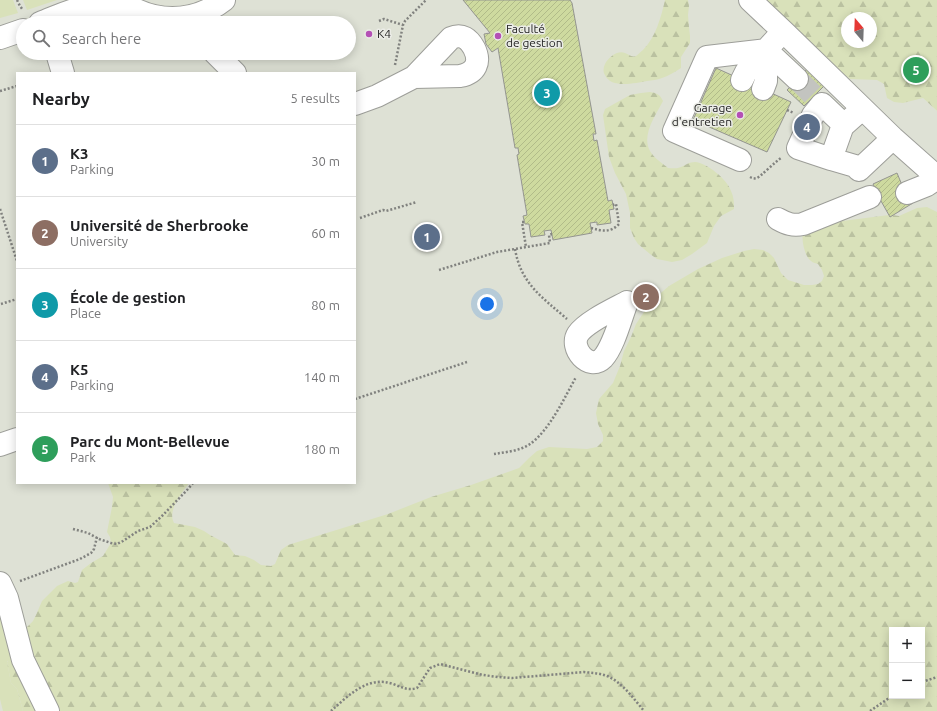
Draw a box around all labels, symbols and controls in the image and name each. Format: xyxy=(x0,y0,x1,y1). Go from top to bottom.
north arrow xyxy=(841,12,877,48)
search box xyxy=(16,16,356,60)
place label: Faculté de gestion xyxy=(506,22,563,49)
icon: search xyxy=(30,27,52,49)
place label: K4 xyxy=(377,27,391,40)
marker: K4 xyxy=(364,29,374,39)
text: Search here xyxy=(62,30,141,47)
marker: Faculté de gestion xyxy=(493,31,503,41)
pin: 5 xyxy=(903,55,929,85)
pin: 3 xyxy=(534,78,560,108)
text: Nearby xyxy=(32,89,90,108)
text: 5 results xyxy=(290,91,340,105)
place label: Garage d'entretien xyxy=(672,101,732,128)
marker: Garage d'entretien xyxy=(735,110,745,120)
pin: 4 xyxy=(794,112,820,142)
text: K3 xyxy=(70,145,88,162)
text: 1 xyxy=(41,154,49,168)
text: 30 m xyxy=(311,154,340,168)
text: Parking xyxy=(70,162,114,176)
text: Université de Sherbrooke xyxy=(70,217,249,234)
pin: 1 xyxy=(414,222,440,252)
text: 2 xyxy=(41,226,49,240)
text: 60 m xyxy=(311,226,340,240)
text: University xyxy=(70,234,128,248)
pin: 2 xyxy=(633,282,659,312)
text: École de gestion xyxy=(70,289,186,306)
your location xyxy=(477,294,497,314)
text: 3 xyxy=(41,298,49,312)
text: 80 m xyxy=(311,298,340,312)
text: Place xyxy=(70,306,101,320)
text: K5 xyxy=(70,361,88,378)
text: 4 xyxy=(41,370,49,384)
text: 140 m xyxy=(304,370,340,384)
text: Parking xyxy=(70,378,114,392)
text: Parc du Mont-Bellevue xyxy=(70,433,230,450)
text: 5 xyxy=(41,442,49,456)
text: 180 m xyxy=(304,442,340,456)
text: Park xyxy=(70,450,96,464)
map controls xyxy=(889,627,925,699)
button: + xyxy=(889,627,925,663)
button: − xyxy=(889,663,925,699)

